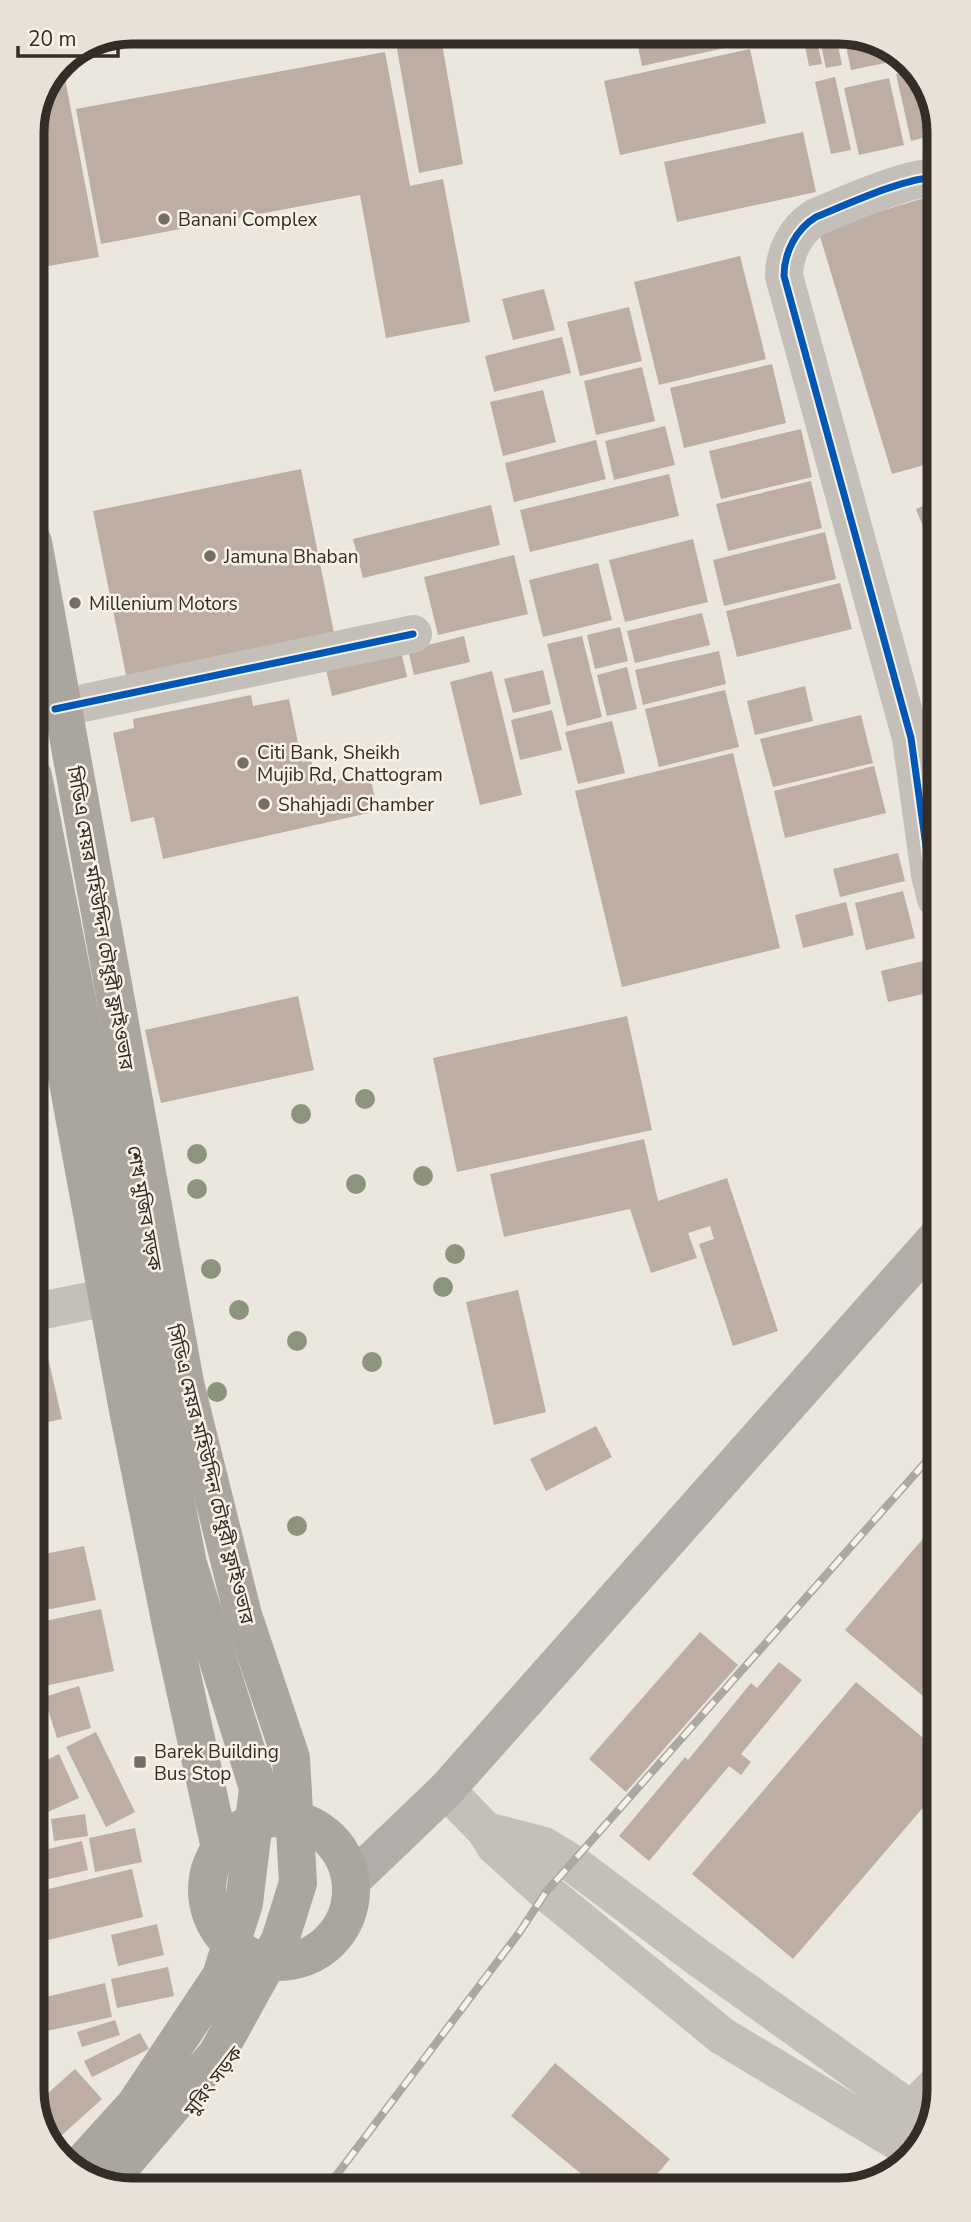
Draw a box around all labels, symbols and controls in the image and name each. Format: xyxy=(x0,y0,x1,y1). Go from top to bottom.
scale bar xyxy=(18,14,117,58)
text: 20 m xyxy=(28,25,77,53)
place label: Banani Complex xyxy=(178,207,317,233)
marker: Banani Complex xyxy=(156,211,172,227)
place label: Jamuna Bhaban xyxy=(223,544,359,570)
marker: Jamuna Bhaban xyxy=(202,548,218,564)
place label: Millenium Motors xyxy=(89,591,238,617)
marker: Millenium Motors xyxy=(67,595,83,611)
place label: Citi Bank, Sheikh Mujib Rd, Chattogram xyxy=(257,740,443,788)
marker: Citi Bank, Sheikh Mujib Rd, Chattogram xyxy=(235,755,251,771)
street label: সিডিএ মেয়র মহিউদ্দিন চৌধুরী ফ্লাইওভার xyxy=(60,763,140,1073)
place label: Shahjadi Chamber xyxy=(278,792,434,818)
marker: Shahjadi Chamber xyxy=(256,796,272,812)
street label: শেখ মুজিব সড়ক xyxy=(120,1144,168,1273)
street label: সিডিএ মেয়র মহিউদ্দিন চৌধুরী ফ্লাইওভার xyxy=(160,1321,260,1627)
place label: Barek Building Bus Stop xyxy=(154,1739,279,1787)
marker: Barek Building Bus Stop xyxy=(132,1754,148,1770)
street label: মুরিং সড়ক xyxy=(178,2041,250,2123)

